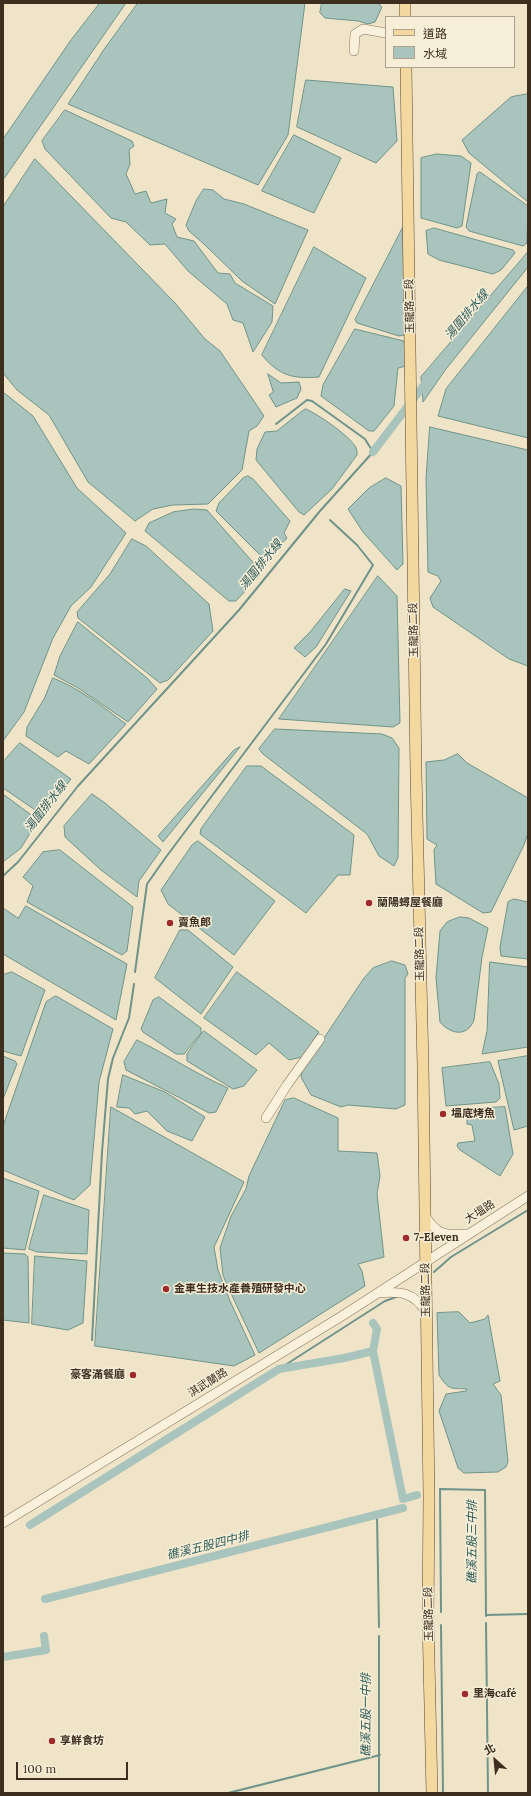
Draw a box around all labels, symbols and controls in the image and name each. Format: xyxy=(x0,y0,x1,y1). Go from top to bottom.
legend xyxy=(385,16,515,68)
text: 道路 xyxy=(423,26,447,41)
text: 水域 xyxy=(423,46,447,61)
street label: 玉龍路二段 xyxy=(403,278,417,334)
water label: 湯圍排水線 xyxy=(442,287,492,343)
water label: 湯圍排水線 xyxy=(237,537,285,593)
street label: 玉龍路二段 xyxy=(407,602,421,658)
water label: 湯圍排水線 xyxy=(22,779,70,835)
place label: 蘭陽蟳屋餐廳 xyxy=(377,896,443,910)
marker: 蘭陽蟳屋餐廳 xyxy=(364,898,374,908)
place label: 賣魚郎 xyxy=(178,916,211,930)
marker: 賣魚郎 xyxy=(165,918,175,928)
street label: 玉龍路二段 xyxy=(413,926,427,982)
place label: 塭底烤魚 xyxy=(451,1107,495,1121)
marker: 塭底烤魚 xyxy=(438,1109,448,1119)
street label: 大塭路 xyxy=(463,1198,497,1226)
place label: 7-Eleven xyxy=(414,1231,459,1245)
marker: 7-Eleven xyxy=(401,1233,411,1243)
street label: 玉龍路二段 xyxy=(419,1262,433,1318)
place label: 金車生技水產養殖研發中心 xyxy=(174,1282,306,1296)
marker: 金車生技水產養殖研發中心 xyxy=(161,1284,171,1294)
street label: 淇武蘭路 xyxy=(186,1366,230,1400)
place label: 豪客滿餐廳 xyxy=(70,1368,125,1382)
marker: 豪客滿餐廳 xyxy=(128,1370,138,1380)
water label: 礁溪五股三中排 xyxy=(466,1500,480,1584)
water label: 礁溪五股四中排 xyxy=(166,1529,250,1563)
street label: 玉龍路二段 xyxy=(422,1586,436,1642)
water label: 礁溪五股一中排 xyxy=(360,1673,374,1757)
place label: 里海café xyxy=(473,1687,516,1701)
marker: 里海café xyxy=(460,1689,470,1699)
place label: 享鮮食坊 xyxy=(60,1734,104,1748)
marker: 享鮮食坊 xyxy=(47,1736,57,1746)
north arrow xyxy=(475,1740,515,1780)
text: 北 xyxy=(481,1741,498,1758)
scale bar xyxy=(18,1754,130,1780)
text: 100 m xyxy=(23,1761,56,1776)

